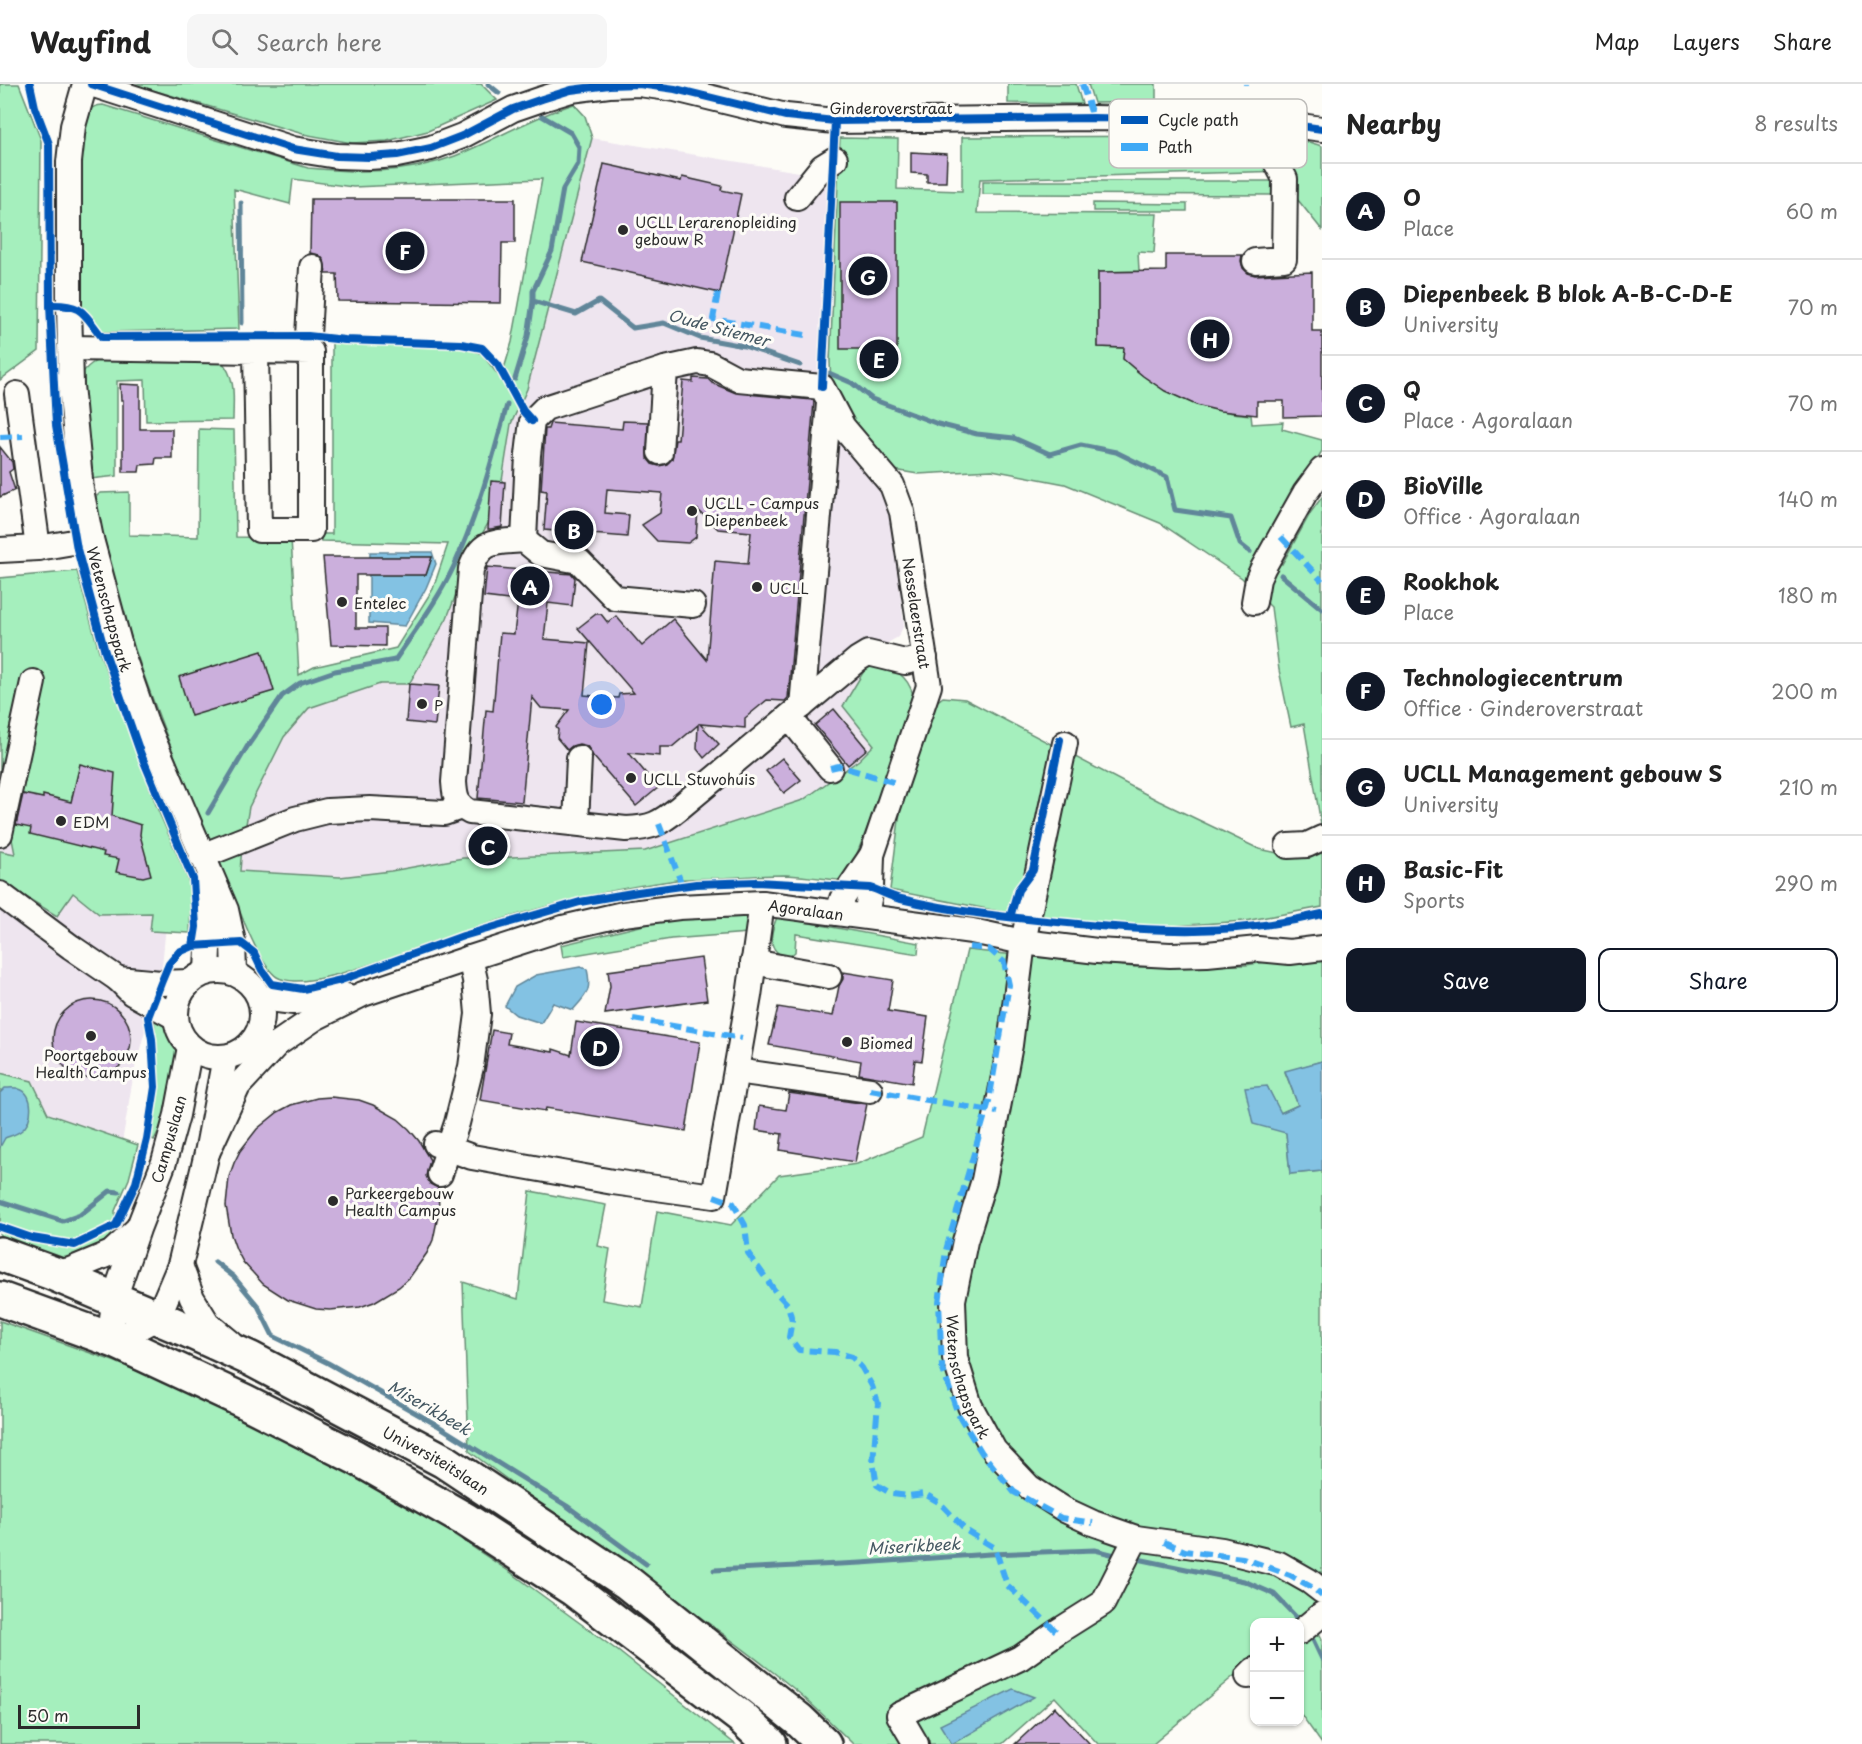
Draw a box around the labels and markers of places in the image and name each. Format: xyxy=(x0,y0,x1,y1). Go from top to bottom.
place label: UCLL Lerarenopleiding gebouw R xyxy=(635,210,797,250)
marker: UCLL Lerarenopleiding gebouw R xyxy=(616,223,630,237)
pin: F xyxy=(386,228,424,274)
pin: G xyxy=(848,254,888,298)
pin: H xyxy=(1190,316,1230,362)
pin: E xyxy=(860,336,898,382)
place label: UCLL - Campus Diepenbeek xyxy=(704,491,819,531)
marker: UCLL - Campus Diepenbeek xyxy=(685,504,699,518)
pin: B xyxy=(554,508,594,552)
pin: A xyxy=(510,564,550,608)
place label: UCLL xyxy=(769,576,809,599)
marker: UCLL xyxy=(750,580,764,594)
place label: Entelec xyxy=(354,591,407,614)
marker: Entelec xyxy=(335,595,349,609)
place label: P xyxy=(434,693,443,716)
marker: P xyxy=(415,697,429,711)
place label: UCLL Stuvohuis xyxy=(643,767,755,790)
marker: UCLL Stuvohuis xyxy=(624,771,638,785)
place label: EDM xyxy=(73,810,109,833)
marker: EDM xyxy=(54,814,68,828)
pin: C xyxy=(468,824,508,868)
pin: D xyxy=(580,1024,620,1070)
marker: Poortgebouw Health Campus xyxy=(84,1029,98,1043)
place label: Biomed xyxy=(859,1031,913,1054)
marker: Biomed xyxy=(840,1035,854,1049)
place label: Poortgebouw Health Campus xyxy=(35,1043,147,1083)
place label: Parkeergebouw Health Campus xyxy=(345,1181,456,1221)
marker: Parkeergebouw Health Campus xyxy=(326,1194,340,1208)

